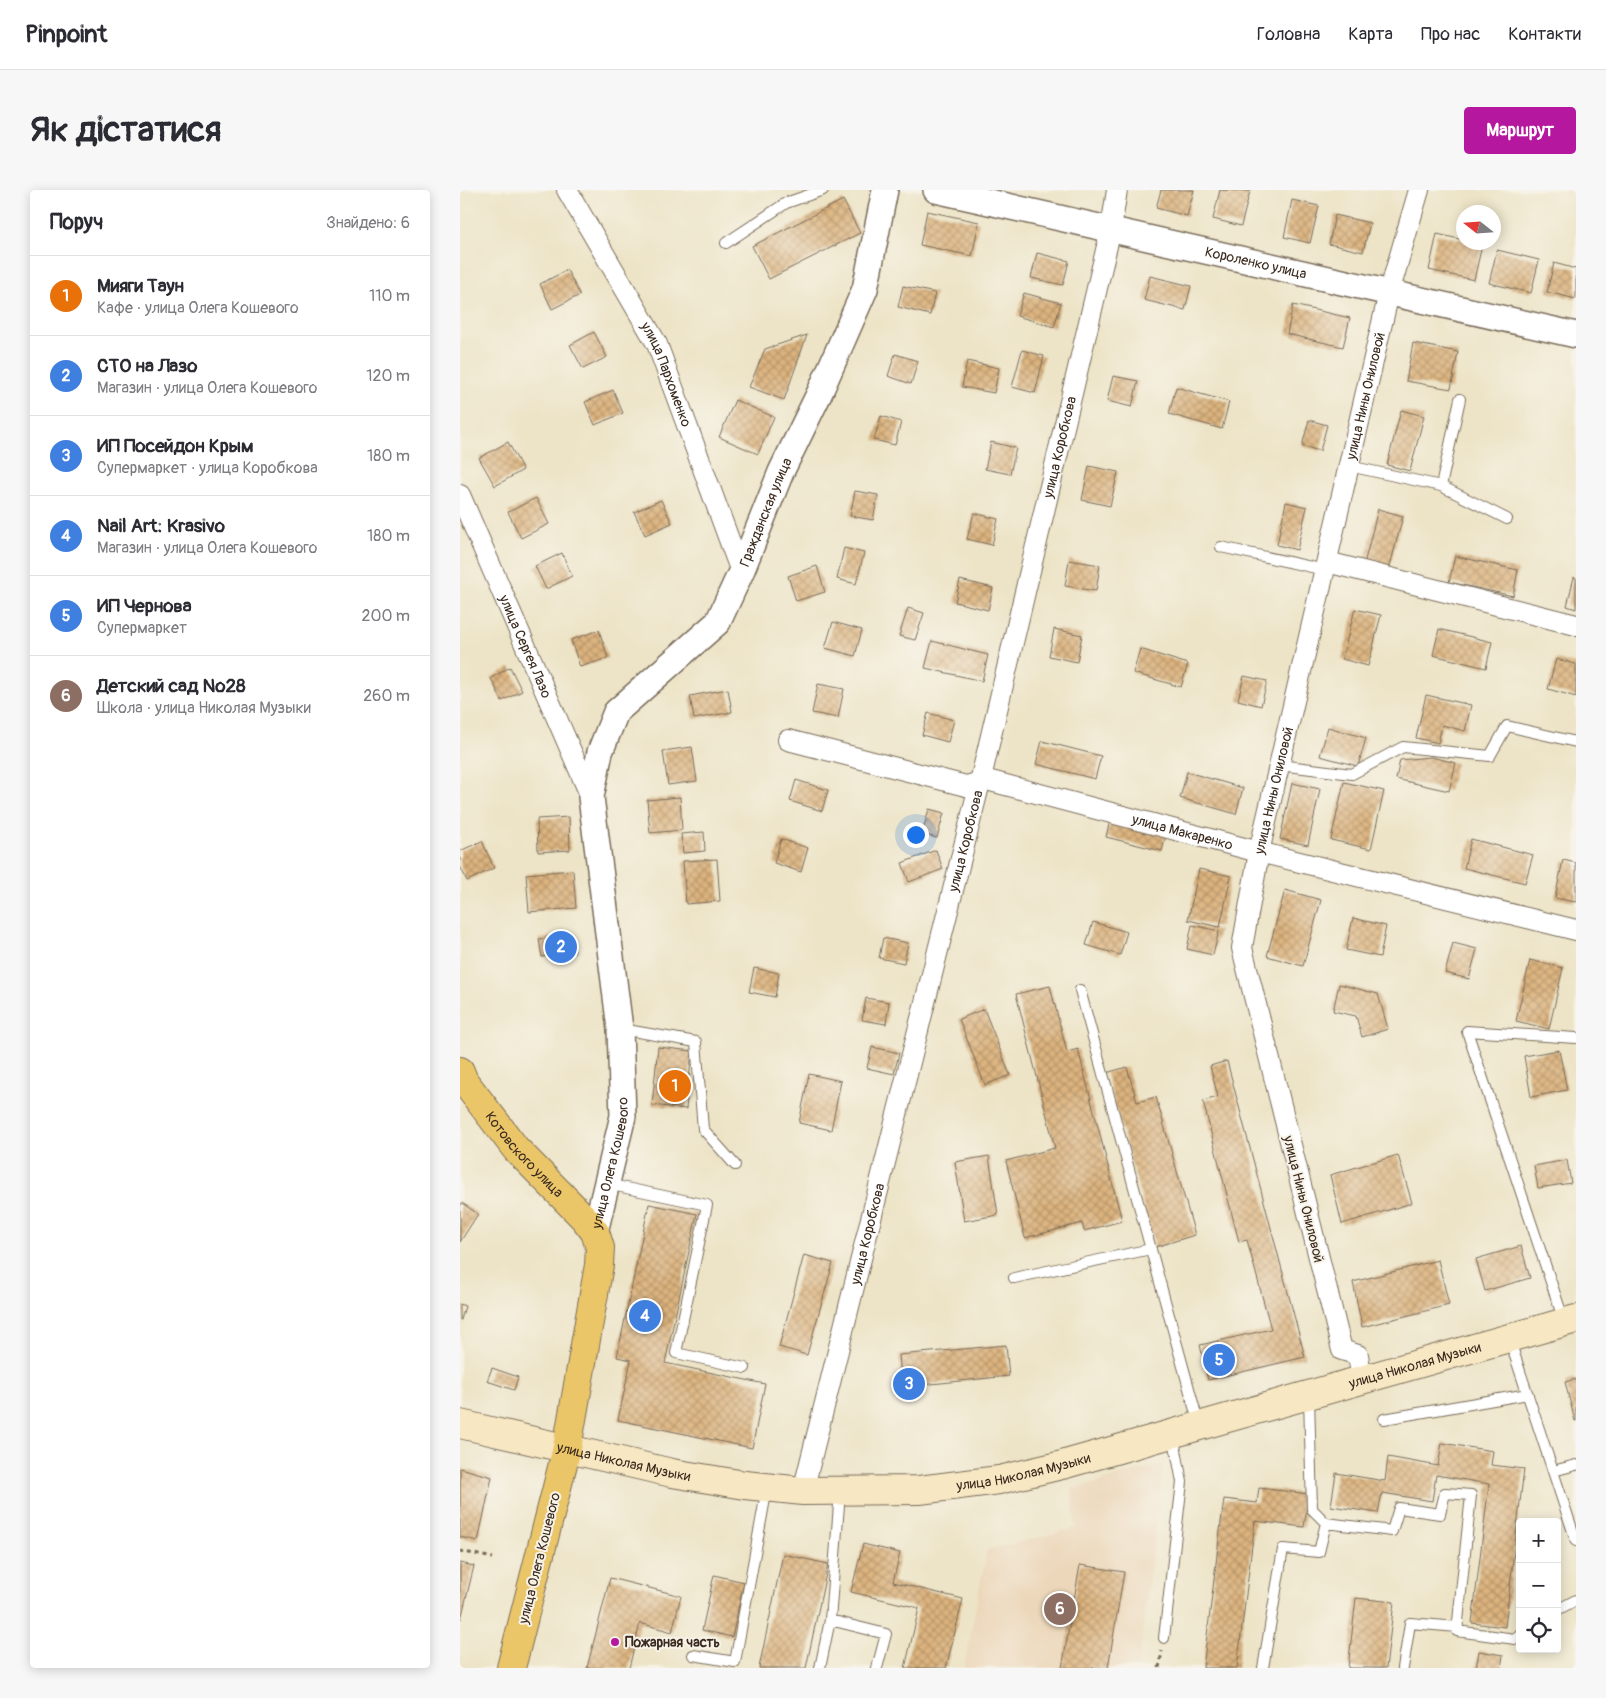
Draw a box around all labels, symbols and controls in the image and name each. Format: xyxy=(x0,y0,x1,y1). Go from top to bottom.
text: Pinpoint xyxy=(25,20,107,49)
text: Головна xyxy=(1257,23,1320,46)
text: Карта xyxy=(1348,23,1393,46)
text: Про нас xyxy=(1421,23,1480,46)
text: Контакти xyxy=(1508,23,1581,46)
button: Маршрут xyxy=(1464,107,1576,154)
text: Як дістатися xyxy=(30,108,221,152)
north arrow xyxy=(1456,205,1501,250)
text: Поруч xyxy=(50,209,103,236)
text: Знайдено: 6 xyxy=(326,213,410,233)
street label: Короленко улица xyxy=(1203,243,1308,283)
text: Мияги Таун xyxy=(97,274,184,298)
text: 1 xyxy=(63,286,69,306)
text: 110 m xyxy=(369,286,410,306)
text: Кафе · улица Олега Кошевого xyxy=(97,298,299,318)
street label: улица Пархоменко xyxy=(636,318,695,430)
street label: улица Нины Ониловой xyxy=(1342,331,1389,462)
text: СТО на Лазо xyxy=(97,354,198,378)
text: 2 xyxy=(62,366,70,386)
text: 120 m xyxy=(366,366,410,386)
text: Магазин · улица Олега Кошевого xyxy=(97,378,317,398)
street label: улица Коробкова xyxy=(1039,395,1080,501)
text: ИП Посейдон Крым xyxy=(97,434,254,458)
text: 3 xyxy=(62,446,70,466)
text: 180 m xyxy=(367,446,410,466)
street label: Гражданская улица xyxy=(736,455,796,569)
text: Супермаркет · улица Коробкова xyxy=(97,458,318,478)
text: Nail Art: Krasivo xyxy=(97,514,225,538)
text: 4 xyxy=(61,526,71,546)
text: 180 m xyxy=(367,526,410,546)
text: Магазин · улица Олега Кошевого xyxy=(97,538,317,558)
street label: улица Сергея Лазо xyxy=(495,592,555,701)
text: ИП Чернова xyxy=(97,594,192,618)
text: 5 xyxy=(62,606,70,626)
text: 200 m xyxy=(362,606,410,626)
text: Супермаркет xyxy=(97,618,187,638)
text: Детский сад №28 xyxy=(97,674,246,698)
text: 6 xyxy=(61,686,71,706)
text: 260 m xyxy=(363,686,410,706)
text: Школа · улица Николая Музыки xyxy=(97,698,311,718)
street label: улица Нины Ониловой xyxy=(1251,725,1297,857)
street label: улица Коробкова xyxy=(945,789,987,894)
street label: улица Макаренко xyxy=(1129,811,1235,854)
your location xyxy=(903,822,929,848)
pin: 2 xyxy=(545,928,577,966)
pin: 1 xyxy=(659,1067,691,1105)
street label: улица Олега Кошевого xyxy=(588,1096,632,1231)
street label: Котовского улица xyxy=(482,1108,567,1201)
street label: улица Нины Ониловой xyxy=(1279,1133,1328,1264)
street label: улица Коробкова xyxy=(847,1182,889,1287)
pin: 4 xyxy=(629,1297,661,1335)
street label: улица Николая Музыки xyxy=(1346,1338,1483,1392)
pin: 5 xyxy=(1203,1341,1235,1379)
pin: 3 xyxy=(893,1365,925,1403)
street label: улица Николая Музыки xyxy=(554,1438,692,1485)
street label: улица Николая Музыки xyxy=(955,1449,1092,1494)
street label: улица Олега Кошевого xyxy=(515,1490,564,1626)
map controls xyxy=(1516,1518,1561,1653)
button: + xyxy=(1516,1518,1561,1563)
button: − xyxy=(1516,1563,1561,1608)
pin: 6 xyxy=(1044,1590,1076,1628)
button: locate xyxy=(1516,1608,1561,1653)
place label: Пожарная часть xyxy=(625,1634,720,1651)
marker: Пожарная часть xyxy=(609,1636,621,1648)

